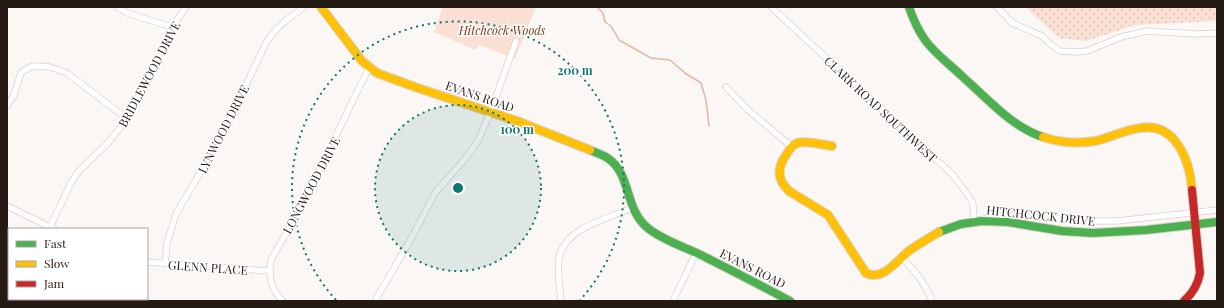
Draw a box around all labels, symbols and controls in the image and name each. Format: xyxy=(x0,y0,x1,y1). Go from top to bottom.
street label: BRIDLEWOOD DRIVE xyxy=(114,18,184,130)
park label: Hitchcock Woods xyxy=(458,22,546,38)
street label: CLARK ROAD SOUTHWEST xyxy=(821,52,941,166)
text: 200 m xyxy=(557,62,593,78)
street label: EVANS ROAD xyxy=(443,77,517,115)
street label: LYNWOOD DRIVE xyxy=(194,82,252,176)
text: 100 m xyxy=(500,121,534,137)
street label: LONGWOOD DRIVE xyxy=(279,134,343,236)
centre of rings xyxy=(451,181,465,195)
street label: HITCHCOCK DRIVE xyxy=(986,201,1096,229)
legend xyxy=(8,228,148,300)
text: Fast xyxy=(44,235,67,251)
street label: EVANS ROAD xyxy=(717,245,789,292)
text: Slow xyxy=(44,255,70,271)
street label: GLENN PLACE xyxy=(168,256,248,278)
text: Jam xyxy=(43,275,65,291)

